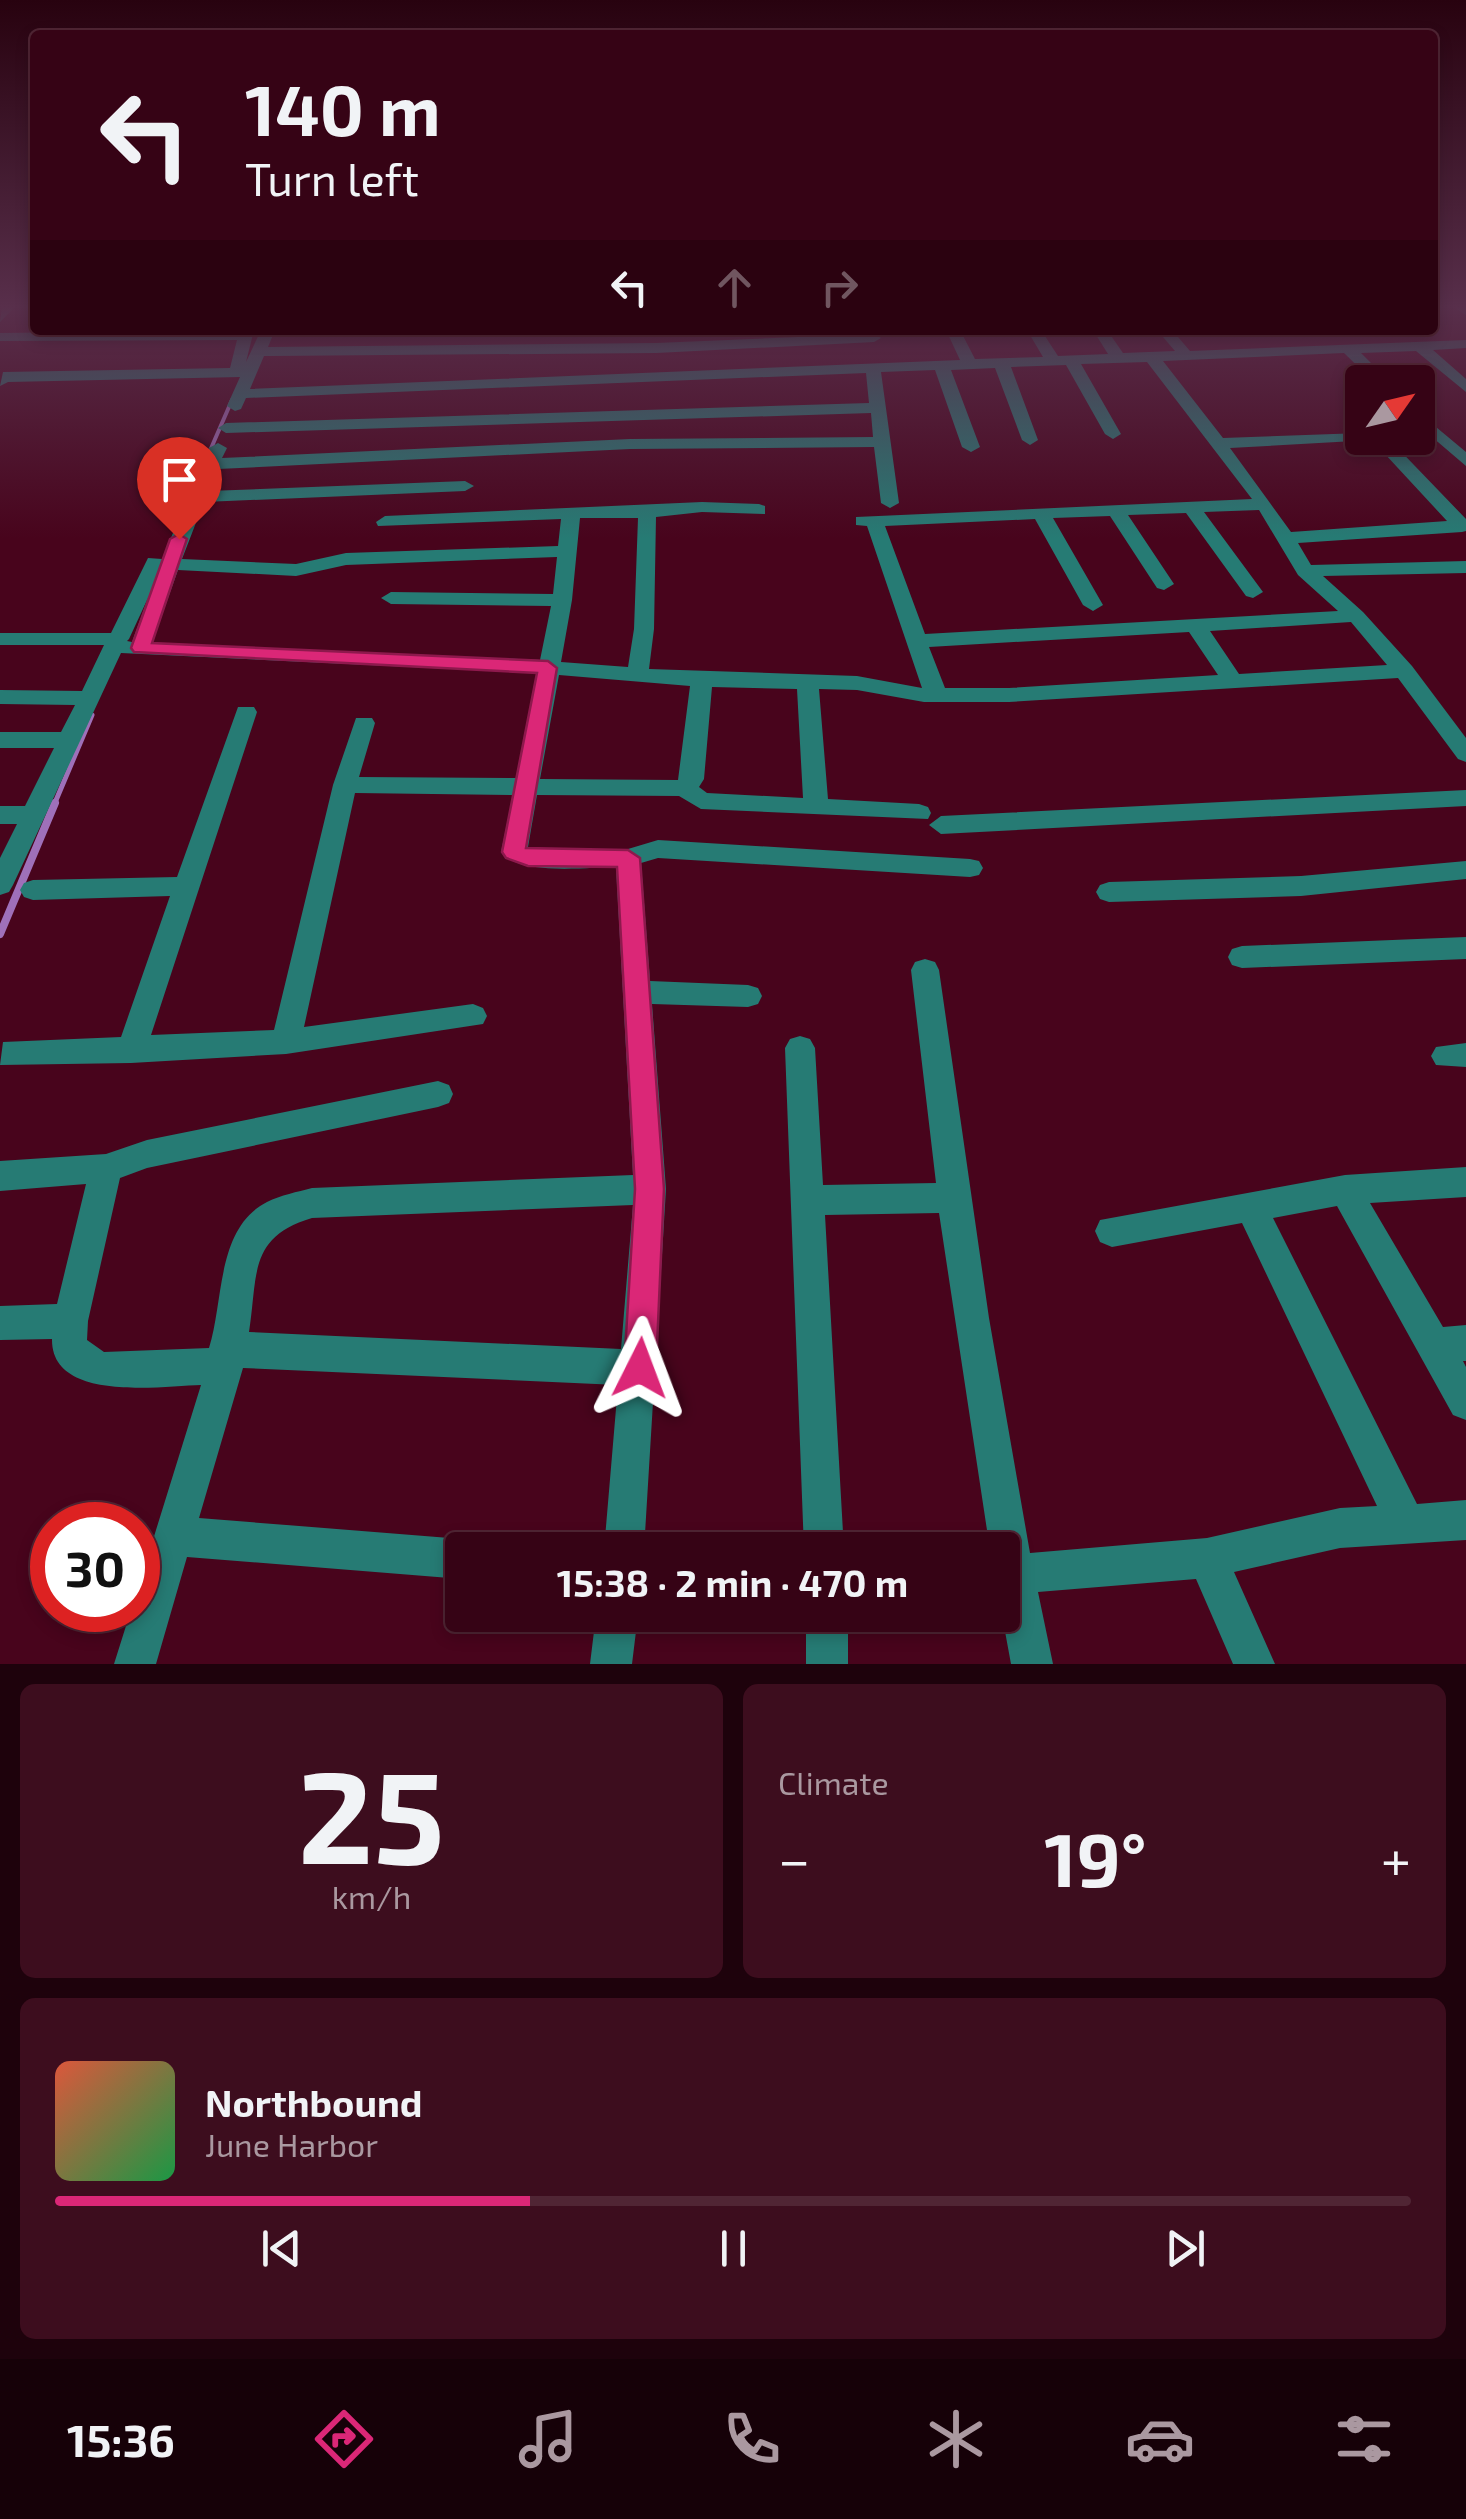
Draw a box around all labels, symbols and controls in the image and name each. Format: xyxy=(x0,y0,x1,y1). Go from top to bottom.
text: 140 m xyxy=(245,66,441,150)
icon: left xyxy=(80,70,210,200)
text: Turn left xyxy=(245,151,419,205)
icon: left xyxy=(602,260,657,315)
icon: ahead xyxy=(707,260,762,315)
icon: right xyxy=(812,260,867,315)
north arrow xyxy=(1345,365,1435,455)
map controls xyxy=(1345,365,1435,455)
pin xyxy=(137,437,222,540)
icon: arrive xyxy=(152,452,207,507)
position arrow xyxy=(588,1316,692,1420)
speed limit sign: 30 xyxy=(30,1502,160,1632)
text: 15:38 · 2 min · 470 m xyxy=(557,1559,908,1605)
text: 25 xyxy=(298,1734,445,1890)
text: Climate xyxy=(778,1763,889,1801)
text: 19° xyxy=(1044,1812,1147,1902)
text: − xyxy=(778,1825,810,1891)
text: + xyxy=(1381,1825,1411,1891)
text: km/h xyxy=(332,1877,411,1915)
text: Northbound xyxy=(205,2079,423,2125)
text: June Harbor xyxy=(205,2125,378,2163)
icon: previous xyxy=(254,2221,309,2276)
icon: pause xyxy=(706,2221,761,2276)
icon: next xyxy=(1158,2221,1213,2276)
icon: directions xyxy=(309,2404,379,2474)
icon: music xyxy=(513,2404,583,2474)
icon: phone xyxy=(717,2404,787,2474)
icon: climate xyxy=(921,2404,991,2474)
icon: car xyxy=(1125,2404,1195,2474)
icon: filters xyxy=(1329,2404,1399,2474)
text: 15:36 xyxy=(67,2412,175,2466)

